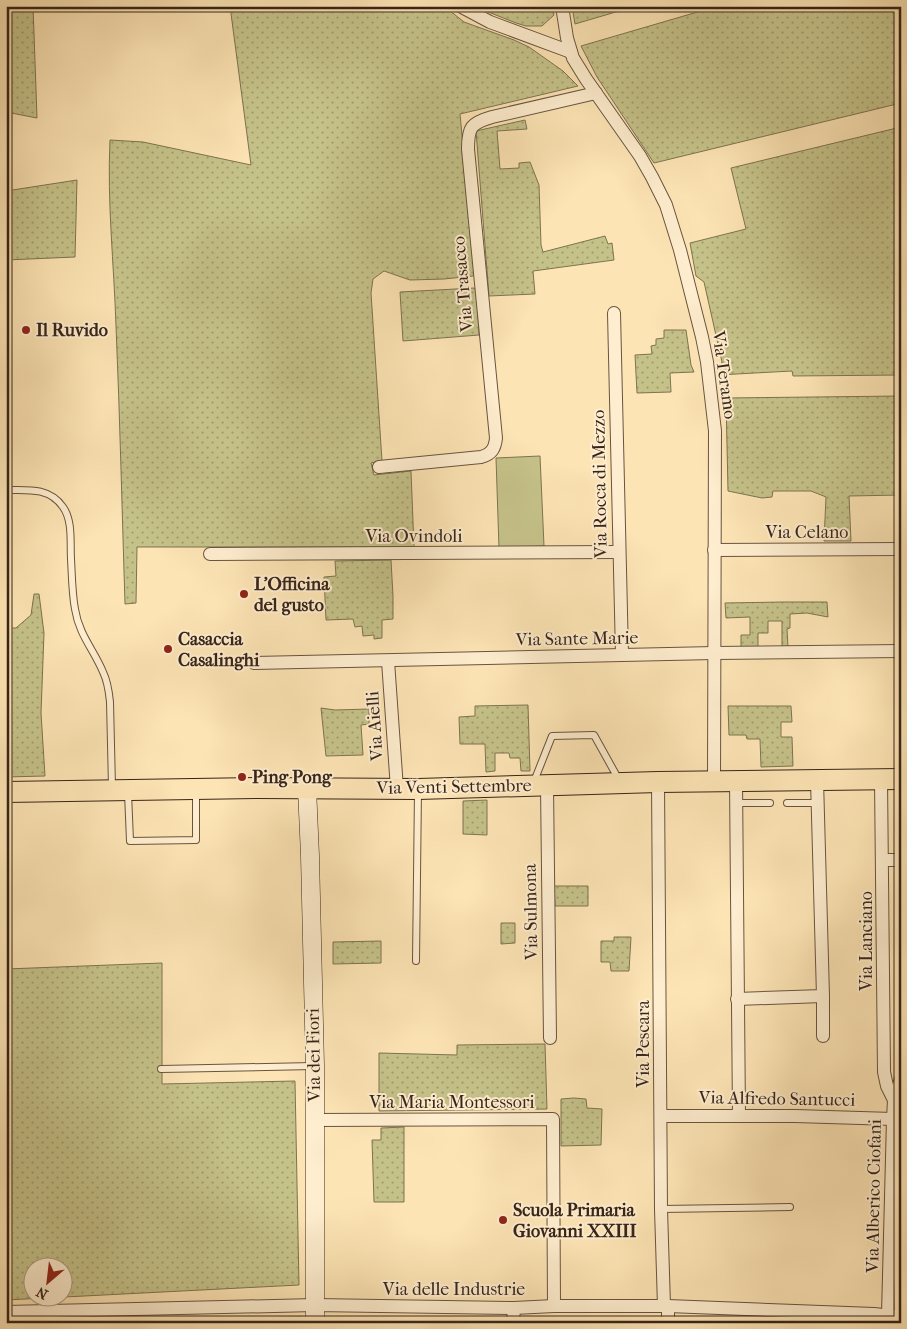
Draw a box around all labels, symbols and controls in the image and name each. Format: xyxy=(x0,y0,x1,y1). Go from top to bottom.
street label: Via Trasacco xyxy=(448,235,478,334)
place label: Il Ruvido xyxy=(36,320,108,341)
marker: Il Ruvido xyxy=(20,324,32,336)
street label: Via Teramo xyxy=(707,329,741,420)
street label: Via Rocca di Mezzo xyxy=(588,410,612,559)
street label: Via Celano xyxy=(765,522,848,543)
street label: Via Ovindoli xyxy=(364,526,463,547)
place label: L'Officina del gusto xyxy=(254,574,330,616)
marker: L'Officina del gusto xyxy=(238,588,250,600)
street label: Via Sante Marie xyxy=(514,627,639,651)
place label: Casaccia Casalinghi xyxy=(178,629,260,671)
marker: Casaccia Casalinghi xyxy=(162,643,174,655)
street label: Via Aielli xyxy=(362,690,388,763)
place label: Ping Pong xyxy=(252,767,333,788)
marker: Ping Pong xyxy=(236,771,248,783)
street label: Via Venti Settembre xyxy=(375,775,532,799)
street label: Via Sulmona xyxy=(520,863,542,961)
street label: Via Lanciano xyxy=(856,891,877,992)
street label: Via Pescara xyxy=(633,1000,654,1089)
street label: Via dei Fiori xyxy=(303,1007,325,1103)
street label: Via Alfredo Santucci xyxy=(697,1087,856,1111)
street label: Via Maria Montessori xyxy=(368,1092,535,1113)
street label: Via Alberico Ciofani xyxy=(862,1118,886,1274)
place label: Scuola Primaria Giovanni XXIII xyxy=(513,1200,636,1242)
marker: Scuola Primaria Giovanni XXIII xyxy=(497,1214,509,1226)
north arrow xyxy=(22,1256,72,1306)
street label: Via delle Industrie xyxy=(382,1279,525,1300)
text: N xyxy=(33,1283,51,1303)

